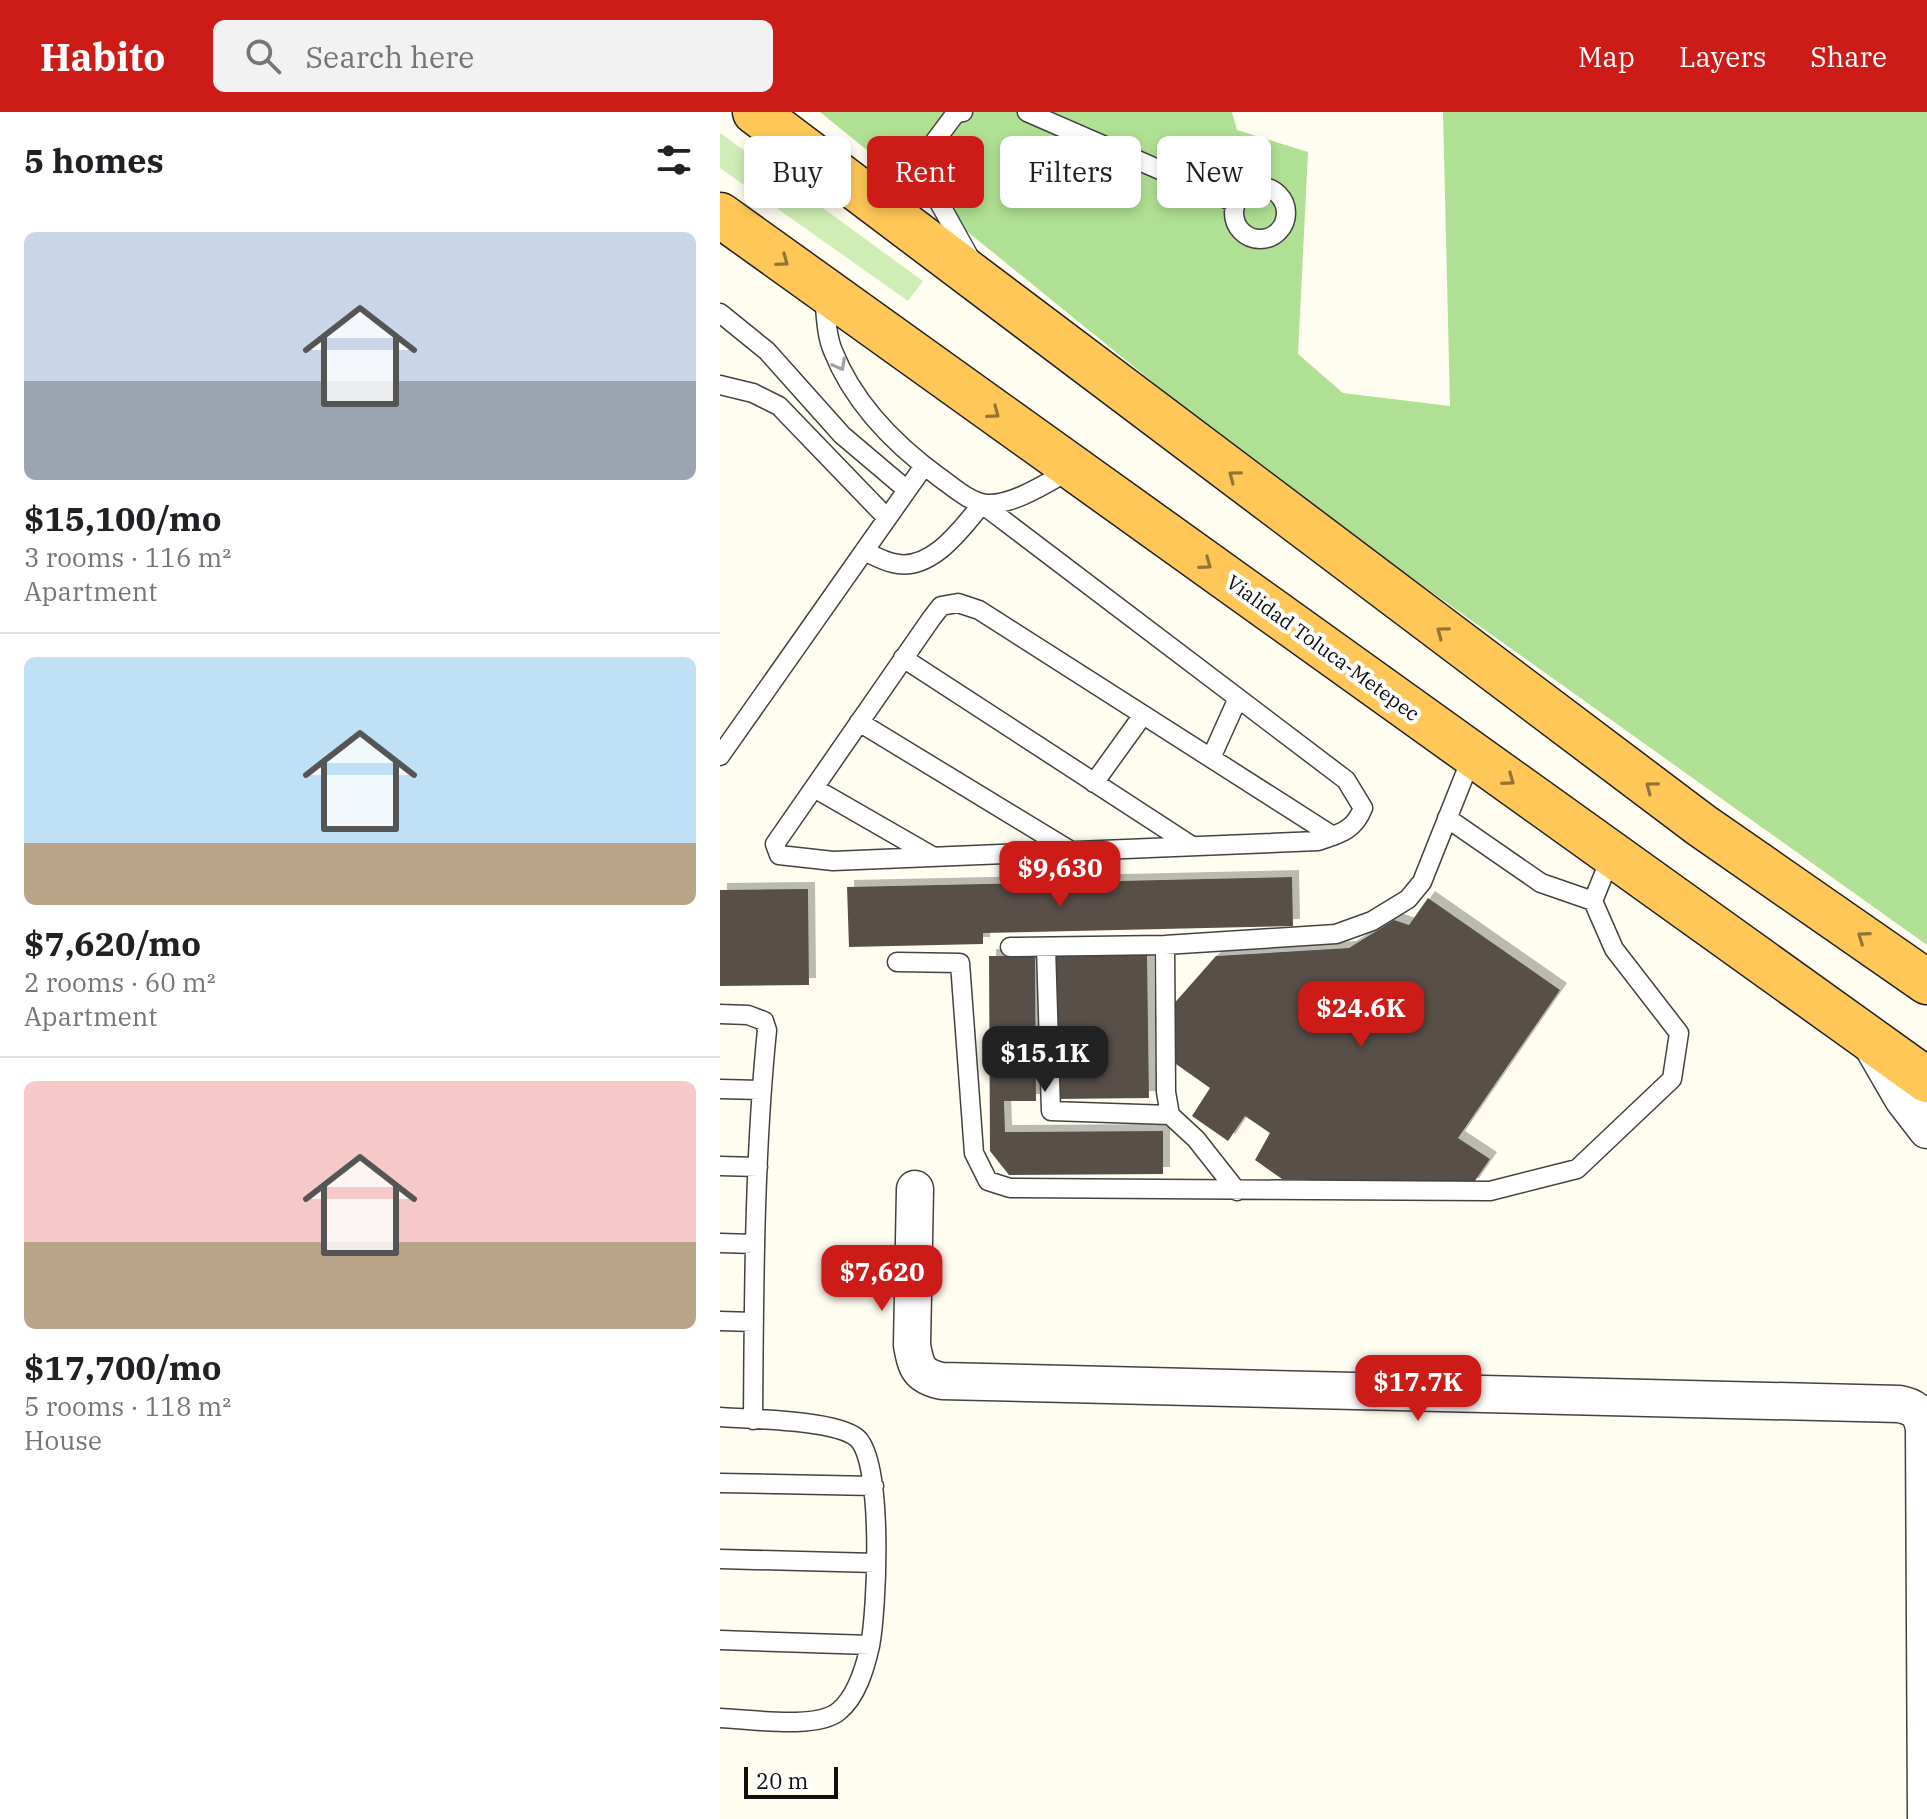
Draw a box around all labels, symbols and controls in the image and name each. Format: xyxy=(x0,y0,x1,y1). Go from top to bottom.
search box xyxy=(213,20,773,92)
text: Habito xyxy=(40,32,165,81)
icon: search xyxy=(241,34,285,78)
text: Search here xyxy=(305,37,474,76)
text: Map xyxy=(1578,38,1635,75)
text: Layers xyxy=(1679,38,1766,75)
text: Share xyxy=(1810,38,1887,75)
chip: Buy xyxy=(744,136,851,208)
chip: Rent xyxy=(867,136,984,208)
chip: Filters xyxy=(1000,136,1141,208)
chip: New xyxy=(1157,136,1271,208)
text: 5 homes xyxy=(24,138,164,182)
icon: filters xyxy=(652,138,696,182)
one-way arrow xyxy=(775,251,789,266)
icon: home xyxy=(288,284,432,428)
one-way arrow xyxy=(831,357,846,372)
one-way arrow xyxy=(986,403,1000,417)
one-way arrow xyxy=(1229,471,1243,485)
text: $15,100/mo xyxy=(24,496,222,540)
text: 3 rooms · 116 m² xyxy=(24,540,231,574)
one-way arrow xyxy=(1197,554,1212,569)
street label: Vialidad Toluca-Metepec xyxy=(1221,568,1425,727)
text: Apartment xyxy=(24,574,157,608)
one-way arrow xyxy=(1437,627,1451,641)
icon: home xyxy=(288,709,432,853)
one-way arrow xyxy=(1500,770,1514,785)
one-way arrow xyxy=(1645,783,1659,797)
pin: $9,630 xyxy=(995,841,1125,909)
text: $9,630 xyxy=(1017,850,1103,884)
text: $7,620/mo xyxy=(24,921,201,965)
one-way arrow xyxy=(1857,932,1871,947)
text: 2 rooms · 60 m² xyxy=(24,965,216,999)
pin: $24.6K xyxy=(1296,981,1426,1049)
text: $24.6K xyxy=(1316,990,1406,1024)
text: Apartment xyxy=(24,999,157,1033)
pin: $15.1K xyxy=(980,1026,1110,1094)
text: $15.1K xyxy=(1000,1035,1090,1069)
icon: home xyxy=(288,1133,432,1277)
pin: $7,620 xyxy=(817,1245,947,1313)
text: $7,620 xyxy=(839,1254,925,1288)
text: $17,700/mo xyxy=(24,1345,222,1389)
pin: $17.7K xyxy=(1353,1355,1483,1423)
text: $17.7K xyxy=(1373,1364,1463,1398)
text: 5 rooms · 118 m² xyxy=(24,1389,231,1423)
text: House xyxy=(24,1423,102,1457)
scale bar xyxy=(744,1763,838,1799)
text: 20 m xyxy=(756,1766,808,1795)

